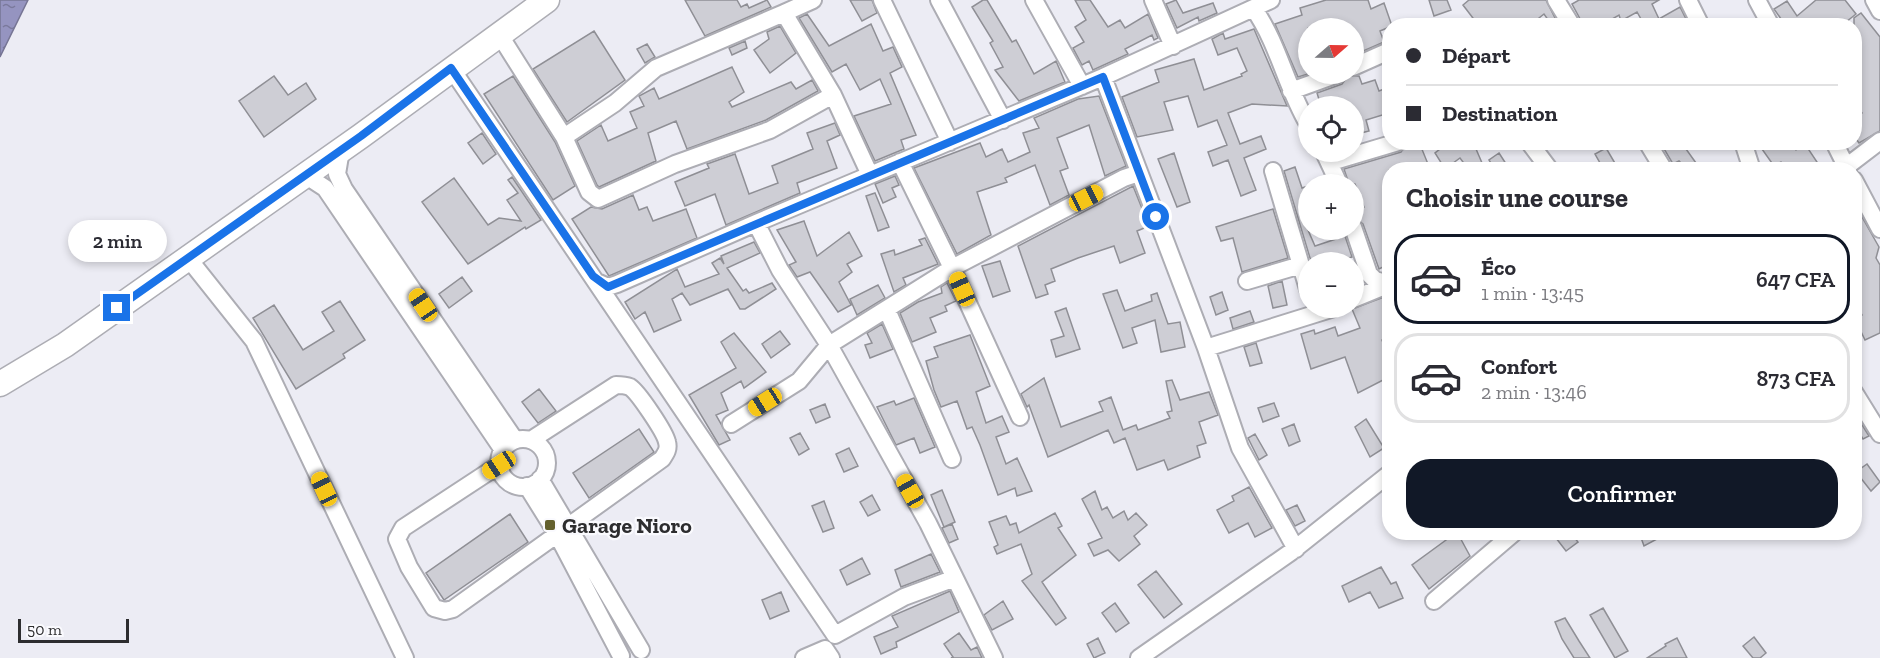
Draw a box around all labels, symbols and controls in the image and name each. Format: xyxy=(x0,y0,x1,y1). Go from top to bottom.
north arrow xyxy=(1298,18,1364,84)
map controls xyxy=(1298,18,1364,318)
text: Départ xyxy=(1442,42,1510,69)
button: locate xyxy=(1298,96,1364,162)
text: Destination xyxy=(1442,100,1557,127)
button: + xyxy=(1298,174,1364,240)
car xyxy=(1066,182,1106,214)
text: Choisir une course xyxy=(1406,182,1628,214)
route start xyxy=(1142,203,1169,230)
callout: 2 min xyxy=(68,221,166,263)
text: 2 min xyxy=(93,229,142,253)
button: − xyxy=(1298,252,1364,318)
icon: car xyxy=(1409,252,1463,306)
text: Éco xyxy=(1481,254,1516,281)
text: 647 CFA xyxy=(1756,266,1835,293)
car xyxy=(946,269,978,309)
text: 1 min · 13:45 xyxy=(1481,281,1584,305)
car xyxy=(405,285,441,325)
route end xyxy=(103,294,130,321)
icon: car xyxy=(1409,351,1463,405)
text: Confort xyxy=(1481,353,1557,380)
text: 873 CFA xyxy=(1756,365,1835,392)
text: 2 min · 13:46 xyxy=(1481,380,1587,404)
car xyxy=(745,385,785,419)
car xyxy=(479,448,519,482)
button: Confirmer xyxy=(1406,459,1838,528)
car xyxy=(308,469,340,509)
car xyxy=(893,471,927,511)
place label: Garage Nioro xyxy=(562,512,692,539)
marker: Garage Nioro xyxy=(543,518,557,532)
scale bar xyxy=(18,616,129,644)
text: 50 m xyxy=(27,620,62,639)

